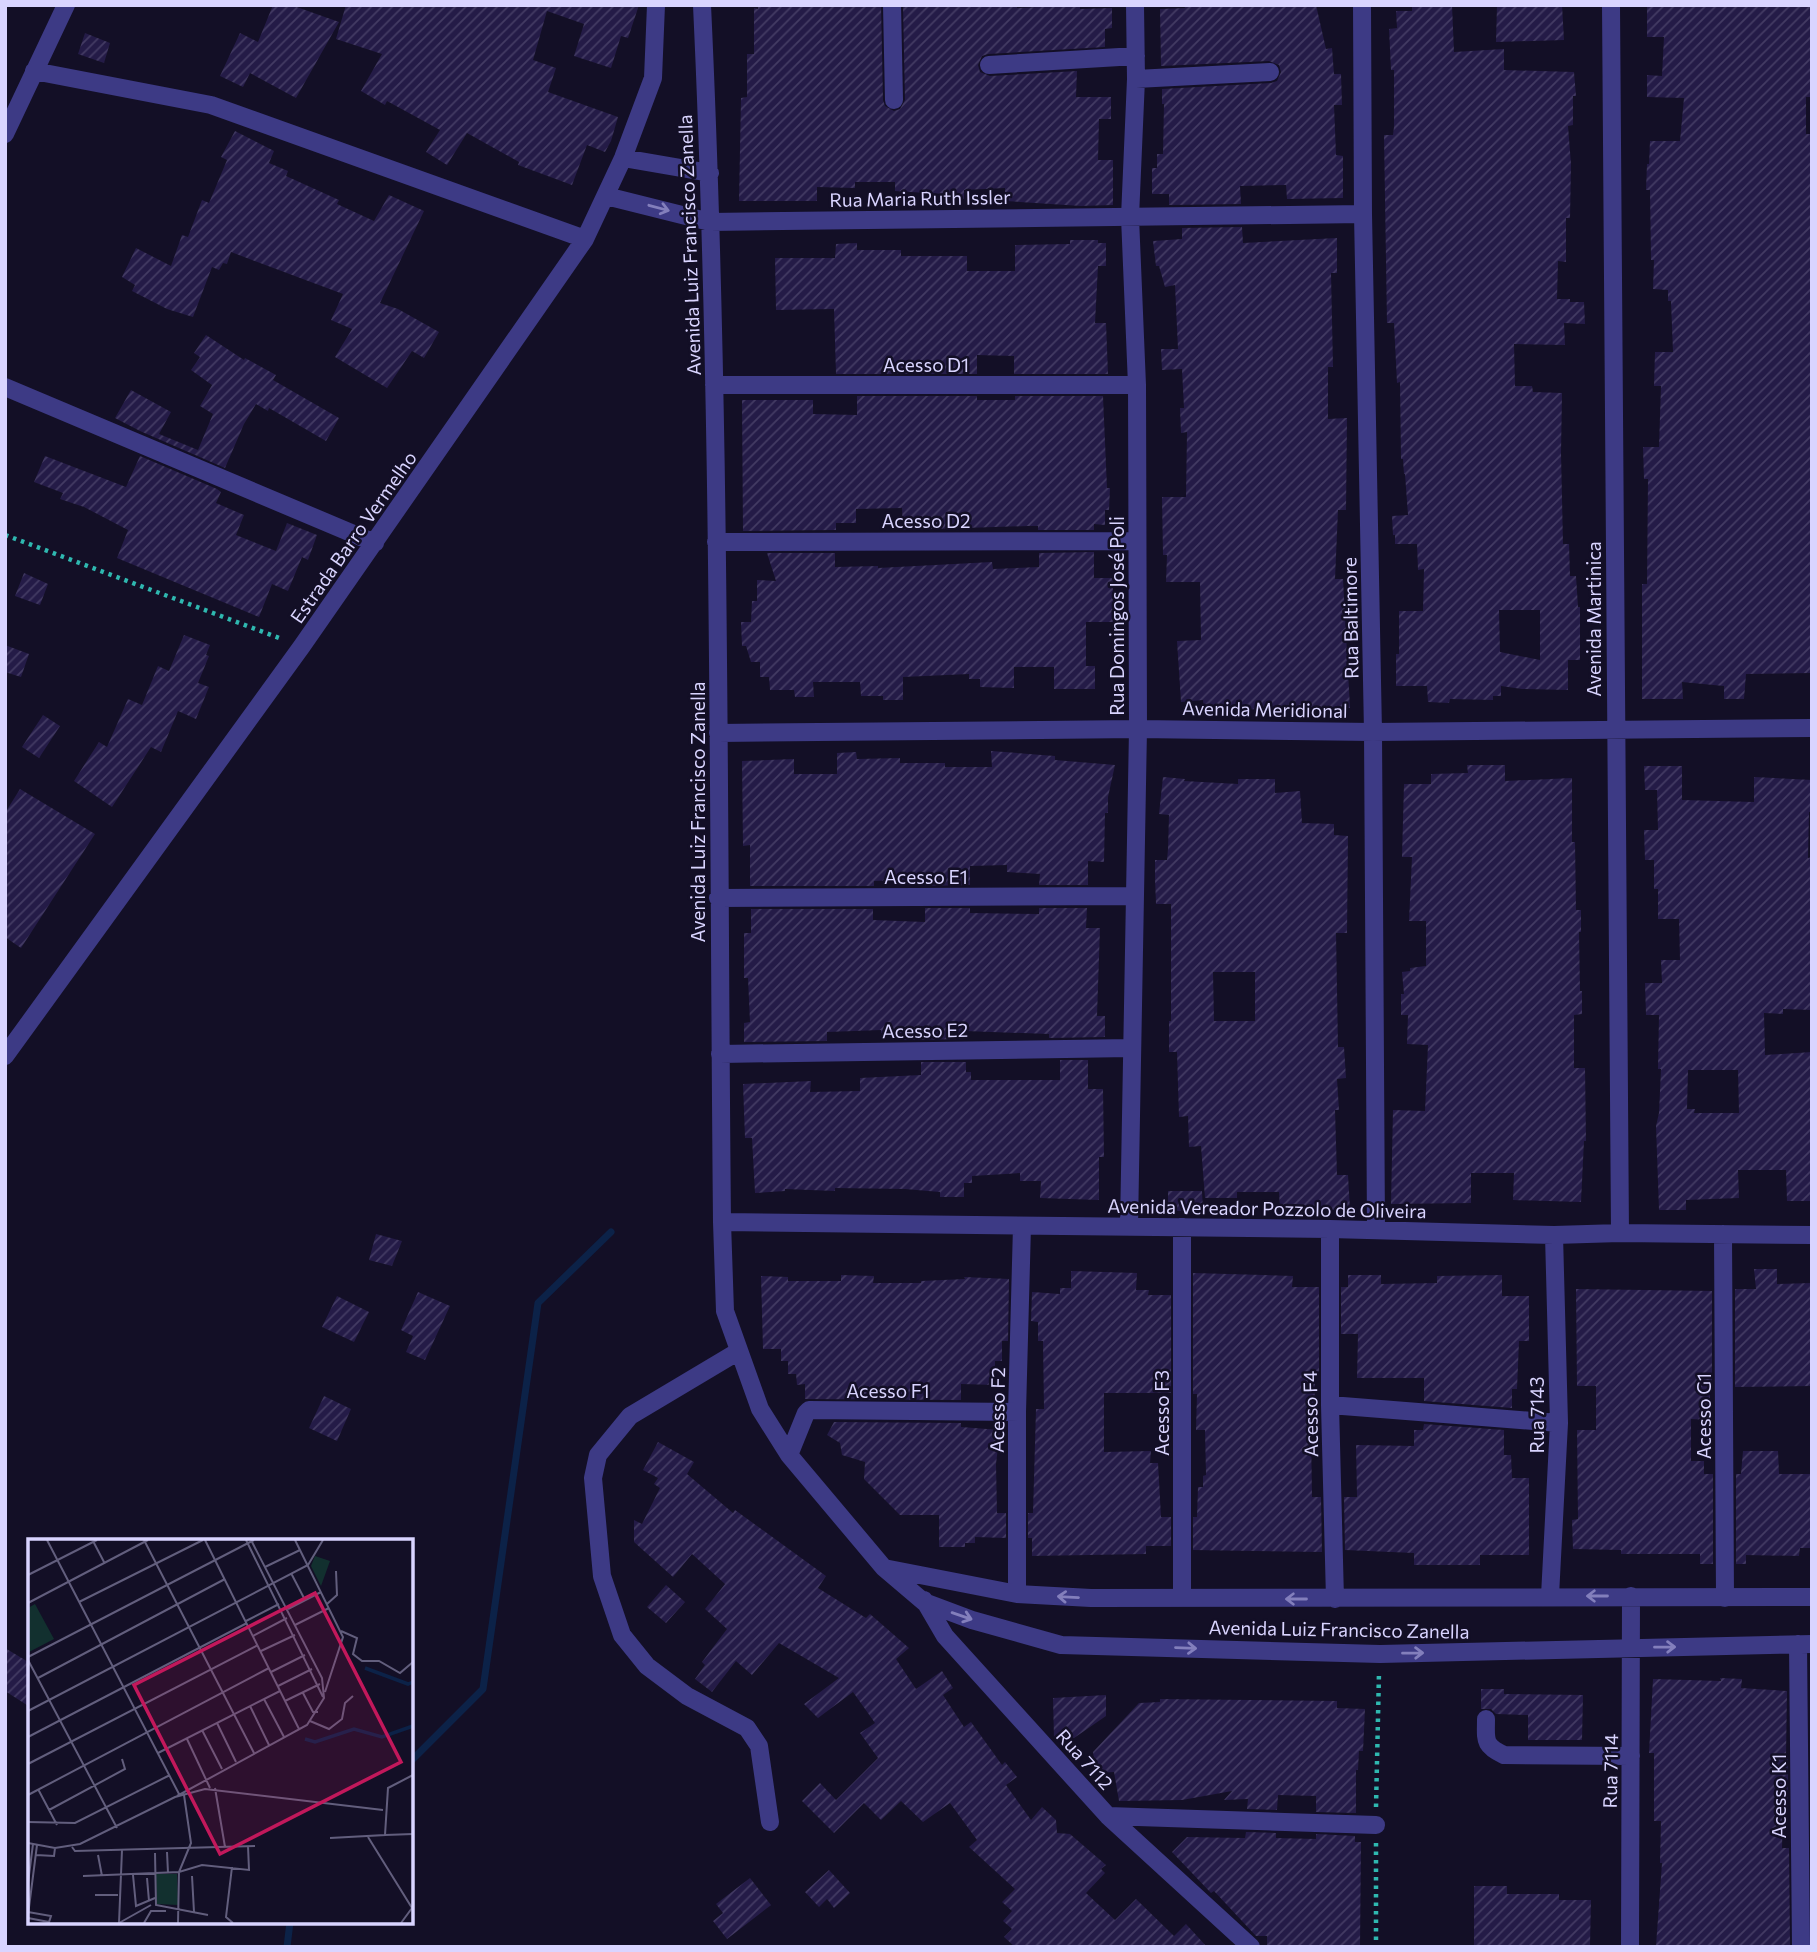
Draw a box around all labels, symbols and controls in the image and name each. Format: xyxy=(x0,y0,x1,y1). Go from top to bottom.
street label: Avenida Luiz Francisco Zanella xyxy=(673,114,705,376)
street label: Rua Maria Ruth Issler xyxy=(829,185,1011,211)
one-way arrow xyxy=(647,202,669,215)
street label: Acesso D1 xyxy=(883,353,969,376)
street label: Estrada Barro Vermelho xyxy=(285,447,421,627)
street label: Acesso D2 xyxy=(882,509,970,532)
street label: Rua Domingos José Poli xyxy=(1105,516,1128,716)
street label: Avenida Martinica xyxy=(1582,541,1605,697)
street label: Rua Baltimore xyxy=(1337,557,1363,679)
street label: Avenida Luiz Francisco Zanella xyxy=(686,682,709,942)
street label: Avenida Meridional xyxy=(1182,696,1348,722)
street label: Acesso E1 xyxy=(884,865,968,888)
street label: Acesso E2 xyxy=(882,1018,968,1042)
street label: Avenida Vereador Pozzolo de Oliveira xyxy=(1107,1194,1427,1222)
street label: Acesso F2 xyxy=(985,1367,1009,1453)
street label: Acesso F3 xyxy=(1150,1370,1173,1456)
street label: Acesso F4 xyxy=(1298,1371,1322,1457)
street label: Acesso G1 xyxy=(1692,1373,1715,1459)
street label: Rua 7143 xyxy=(1525,1376,1548,1454)
street label: Acesso F1 xyxy=(846,1379,930,1402)
inset map xyxy=(28,1539,413,1924)
one-way arrow xyxy=(1585,1589,1608,1603)
one-way arrow xyxy=(1057,1590,1080,1603)
one-way arrow xyxy=(1284,1592,1307,1606)
one-way arrow xyxy=(951,1611,973,1623)
street label: Avenida Luiz Francisco Zanella xyxy=(1208,1615,1470,1643)
one-way arrow xyxy=(1174,1641,1197,1655)
one-way arrow xyxy=(1653,1641,1676,1654)
one-way arrow xyxy=(1401,1646,1424,1660)
street label: Rua 7112 xyxy=(1052,1724,1118,1794)
street label: Rua 7114 xyxy=(1598,1734,1622,1808)
street label: Acesso K1 xyxy=(1767,1754,1790,1838)

